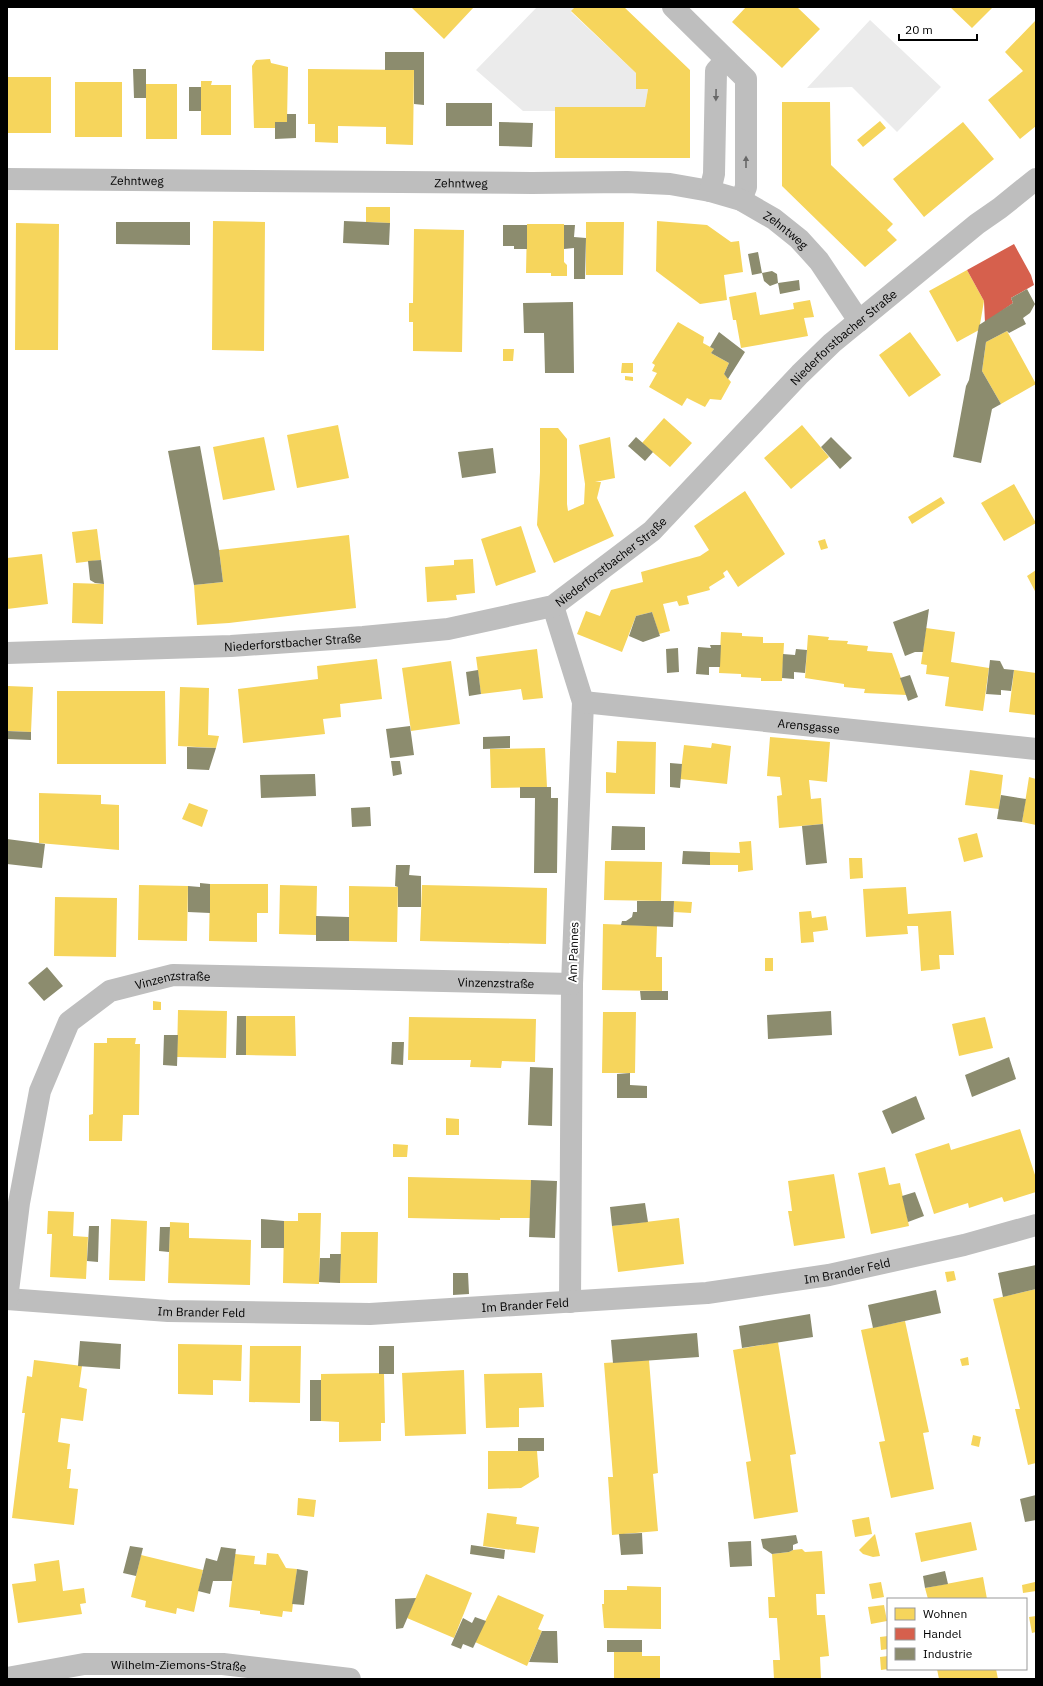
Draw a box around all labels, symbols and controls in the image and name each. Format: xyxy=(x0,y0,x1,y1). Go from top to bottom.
scale bar xyxy=(899,16,977,42)
text: 20 m xyxy=(905,22,933,37)
one-way arrow xyxy=(713,89,719,102)
one-way arrow xyxy=(743,155,749,168)
street label: Zehntweg xyxy=(110,172,164,188)
street label: Zehntweg xyxy=(434,175,488,190)
street label: Zehntweg xyxy=(761,207,812,252)
street label: Niederforstbacher Straße xyxy=(786,286,900,388)
street label: Niederforstbacher Straße xyxy=(552,513,670,610)
street label: Niederforstbacher Straße xyxy=(224,630,362,654)
street label: Arensgasse xyxy=(777,715,841,736)
street label: Am Pannes xyxy=(564,921,582,983)
street label: Vinzenzstraße xyxy=(133,967,211,992)
street label: Vinzenzstraße xyxy=(457,974,535,991)
street label: Im Brander Feld xyxy=(803,1254,892,1286)
street label: Im Brander Feld xyxy=(481,1294,569,1315)
street label: Im Brander Feld xyxy=(157,1303,245,1320)
legend xyxy=(887,1598,1027,1670)
text: Wohnen xyxy=(923,1606,967,1621)
text: Handel xyxy=(923,1626,962,1641)
text: Industrie xyxy=(923,1646,973,1661)
street label: Wilhelm-Ziemons-Straße xyxy=(111,1656,248,1674)

